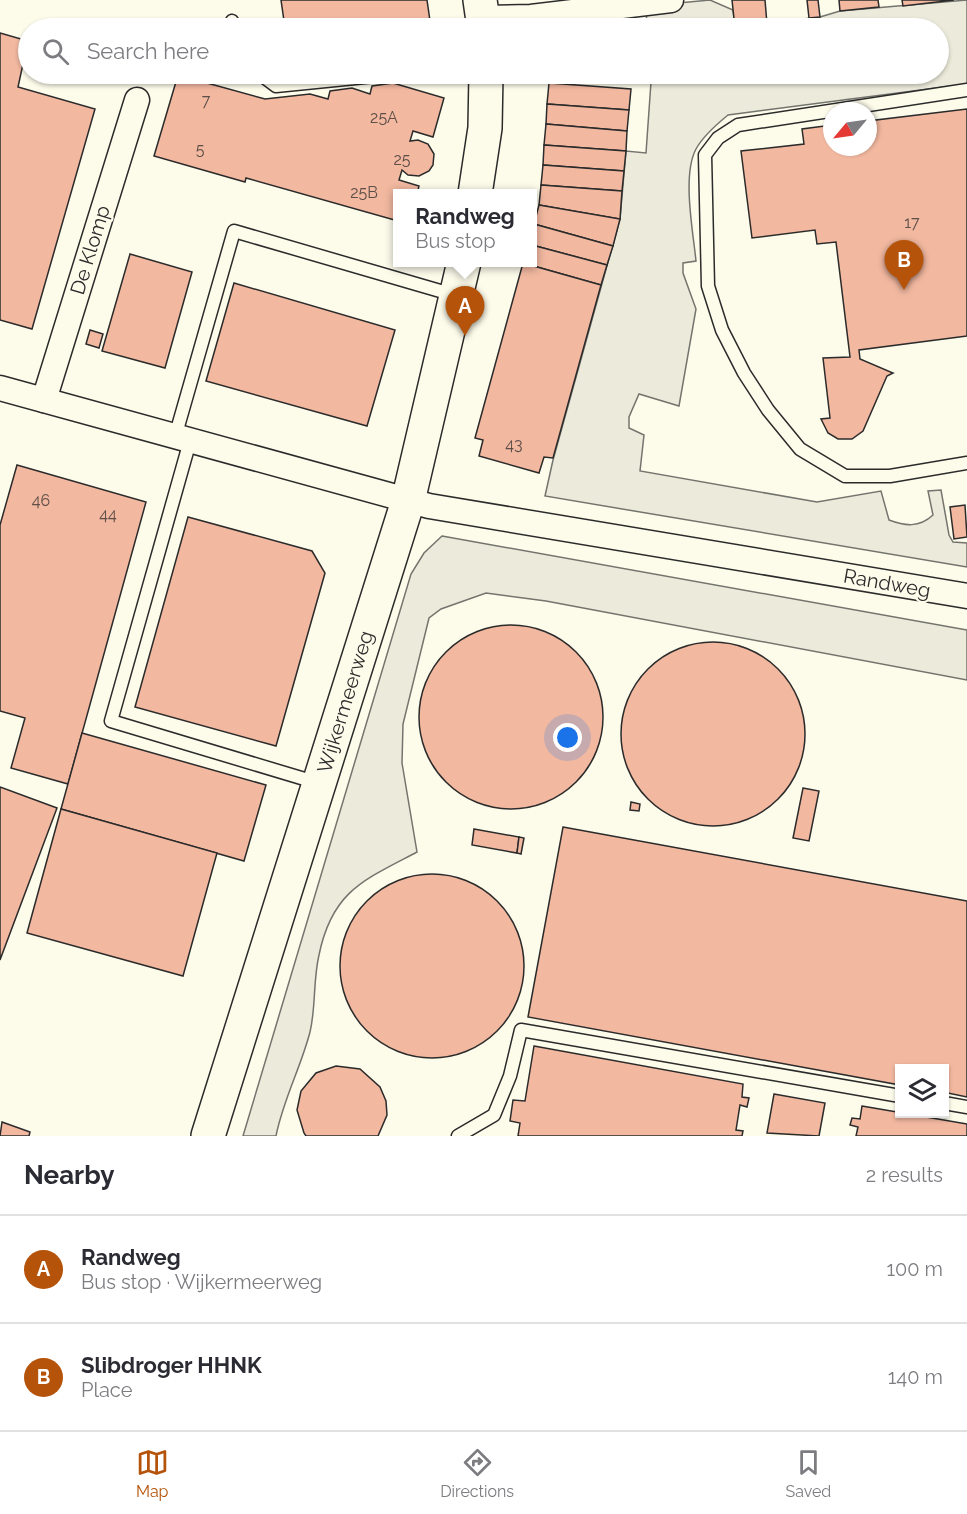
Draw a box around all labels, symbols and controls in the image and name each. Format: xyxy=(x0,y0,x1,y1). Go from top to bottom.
search box xyxy=(18,18,949,84)
icon: search xyxy=(39,35,72,68)
text: Search here xyxy=(87,38,209,64)
house number: 7 xyxy=(202,91,211,110)
north arrow xyxy=(823,102,877,156)
house number: 25A xyxy=(370,108,398,127)
house number: 5 xyxy=(196,140,205,159)
house number: 25 xyxy=(393,150,411,169)
house number: 25B xyxy=(350,183,378,202)
popup xyxy=(393,189,537,267)
street label: De Klomp xyxy=(65,202,115,298)
text: Randweg xyxy=(415,203,515,229)
house number: 17 xyxy=(904,213,920,232)
text: Bus stop xyxy=(415,229,496,253)
pin: B xyxy=(884,240,924,290)
pin: A xyxy=(446,286,484,336)
house number: 43 xyxy=(505,435,523,454)
house number: 46 xyxy=(32,491,50,510)
house number: 44 xyxy=(99,505,117,524)
street label: Randweg xyxy=(842,564,932,602)
street label: Wijkermeerweg xyxy=(312,628,378,776)
your location xyxy=(553,723,582,752)
map controls xyxy=(895,1064,949,1118)
button: layers xyxy=(895,1064,949,1118)
text: Nearby xyxy=(24,1160,114,1190)
text: 2 results xyxy=(866,1163,943,1187)
text: Randweg xyxy=(81,1244,181,1270)
text: A xyxy=(37,1257,50,1281)
text: 100 m xyxy=(886,1257,943,1281)
text: Bus stop · Wijkermeerweg xyxy=(81,1270,322,1294)
text: Slibdroger HHNK xyxy=(81,1352,262,1378)
text: B xyxy=(37,1365,50,1389)
text: 140 m xyxy=(888,1365,943,1389)
text: Place xyxy=(81,1378,132,1402)
tab: Map xyxy=(136,1446,169,1501)
tab: Directions xyxy=(440,1446,514,1501)
tab: Saved xyxy=(785,1446,831,1501)

